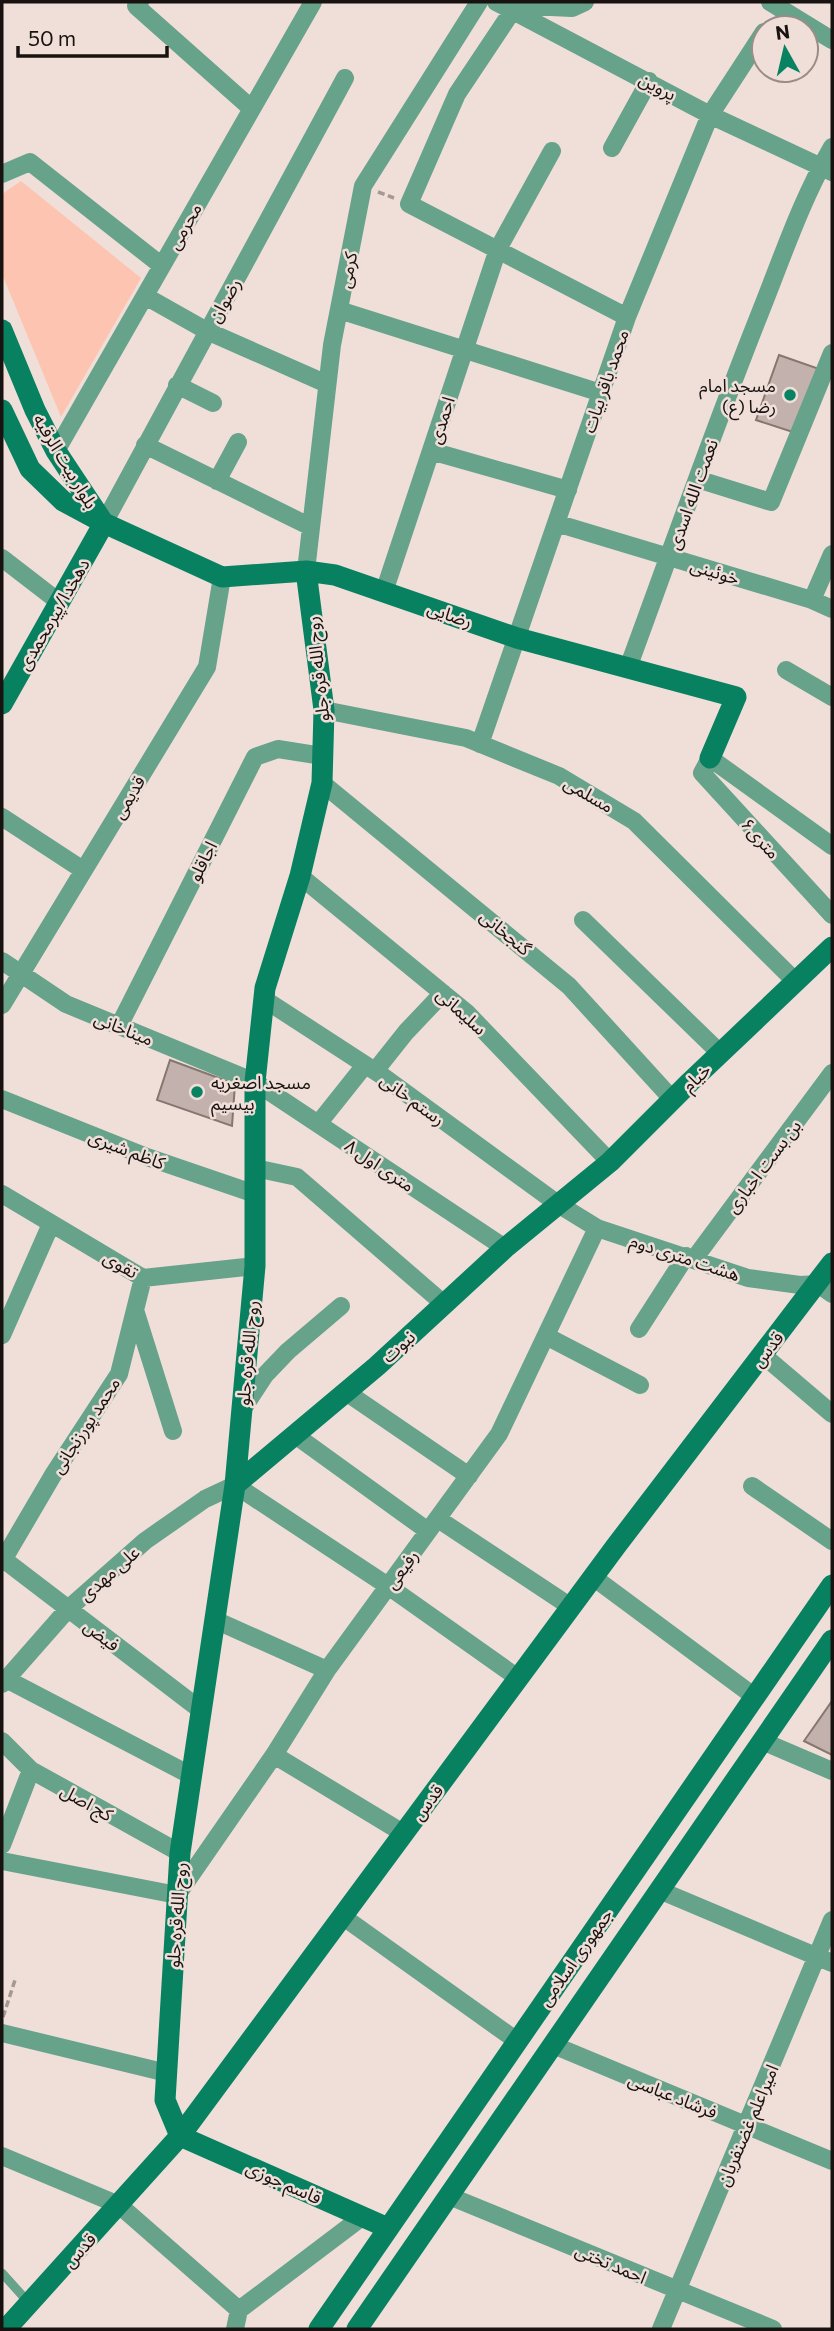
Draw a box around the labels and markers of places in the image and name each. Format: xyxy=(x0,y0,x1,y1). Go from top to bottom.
place label: مسجد امام رضا (ع) xyxy=(699,374,776,421)
marker: مسجد امام رضا (ع) xyxy=(782,387,798,403)
place label: مسجد اصغریه بیسیم xyxy=(211,1071,311,1117)
marker: مسجد اصغریه بیسیم xyxy=(189,1084,205,1100)

